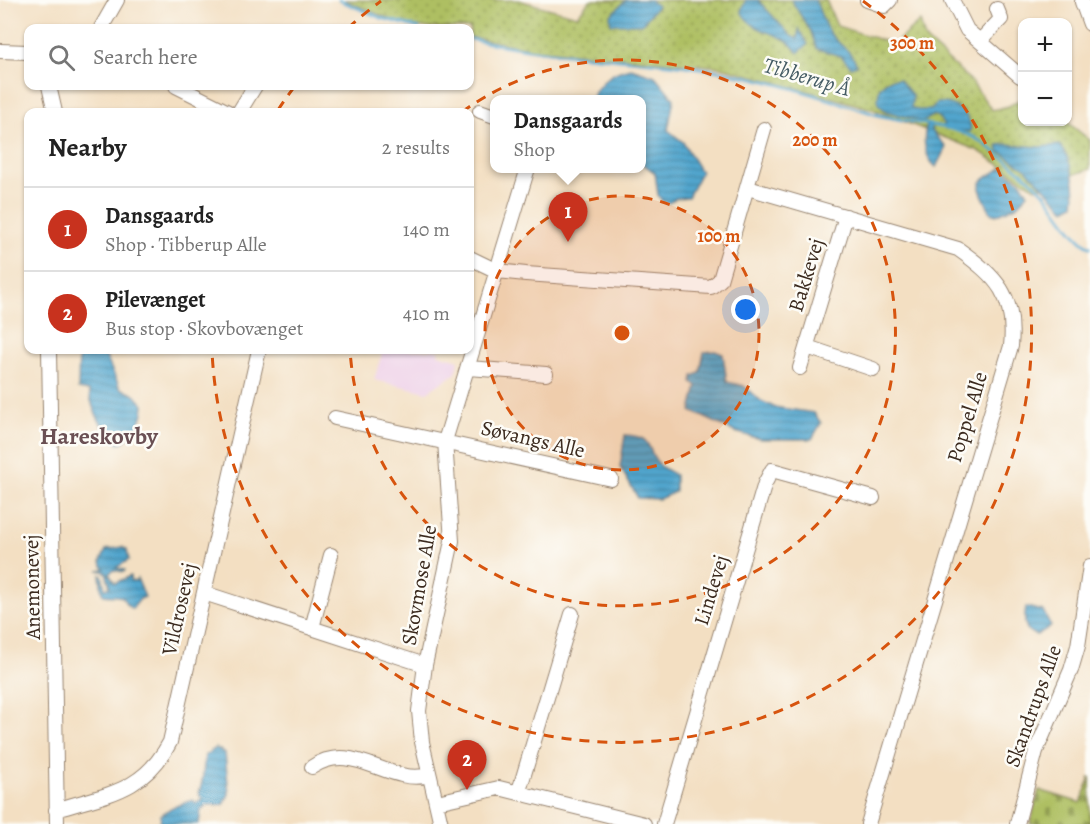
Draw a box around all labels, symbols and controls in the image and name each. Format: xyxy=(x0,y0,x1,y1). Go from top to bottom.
map controls xyxy=(1018,18,1072,126)
button: + xyxy=(1018,18,1072,72)
search box xyxy=(24,24,474,90)
text: 300 m xyxy=(890,31,934,55)
icon: search xyxy=(45,41,78,74)
text: Search here xyxy=(93,42,198,72)
water label: Tibberup Å xyxy=(760,50,854,104)
button: − xyxy=(1018,72,1072,126)
popup xyxy=(490,95,646,173)
text: Dansgaards xyxy=(514,106,622,136)
text: 200 m xyxy=(792,128,838,152)
text: Nearby xyxy=(48,130,127,165)
text: 2 results xyxy=(382,134,450,161)
text: Shop xyxy=(514,136,555,163)
pin: 1 xyxy=(548,192,588,242)
text: Dansgaards xyxy=(105,201,214,231)
text: 1 xyxy=(64,216,71,243)
text: 140 m xyxy=(403,216,450,243)
text: 100 m xyxy=(698,224,740,248)
text: Shop · Tibberup Alle xyxy=(105,231,267,258)
street label: Bakkevej xyxy=(782,235,830,315)
text: Pilevænget xyxy=(105,285,206,315)
your location xyxy=(731,295,760,324)
text: 2 xyxy=(63,300,72,327)
text: 410 m xyxy=(403,300,450,327)
text: Bus stop · Skovbovænget xyxy=(105,315,303,342)
centre of rings xyxy=(612,323,632,343)
street label: Poppel Alle xyxy=(940,368,994,466)
street label: Søvangs Alle xyxy=(478,413,588,465)
district label: Hareskovby xyxy=(40,420,159,452)
street label: Skovmose Alle xyxy=(395,523,443,647)
street label: Anemonevej xyxy=(17,534,47,641)
street label: Lindevej xyxy=(687,551,735,629)
street label: Vildrosevej xyxy=(155,560,203,659)
street label: Skandrups Alle xyxy=(998,641,1068,771)
pin: 2 xyxy=(448,740,486,790)

